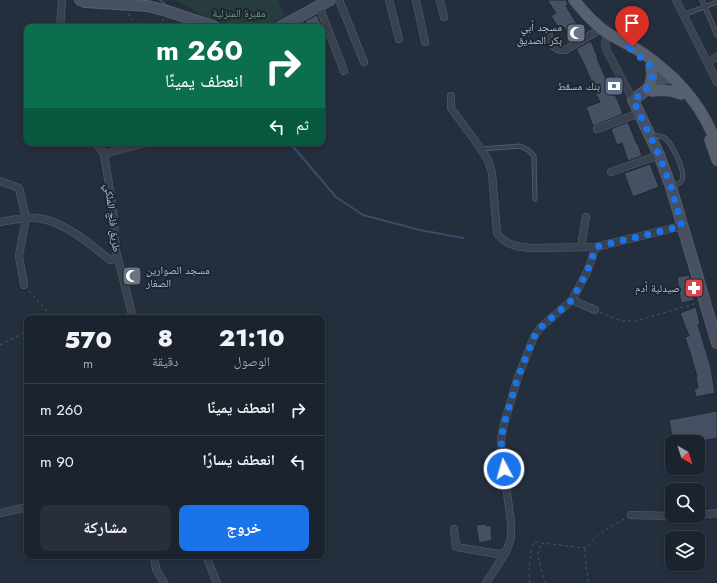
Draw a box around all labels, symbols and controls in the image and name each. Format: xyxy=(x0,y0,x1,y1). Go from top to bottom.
park label: مقبرة المنزلية xyxy=(212,5,266,21)
pin xyxy=(615,6,649,47)
icon: arrive xyxy=(621,12,643,34)
place label: مسجد أبي بكر الصديق xyxy=(517,19,562,48)
mosque icon: مسجد أبي بكر الصديق xyxy=(565,22,587,44)
text: 260 m xyxy=(156,30,243,71)
icon: right xyxy=(257,40,309,92)
text: انعطف يمينًا xyxy=(165,68,243,94)
bank icon: بنك مسقط xyxy=(603,75,625,97)
place label: بنك مسقط xyxy=(557,78,600,94)
text: ثم xyxy=(296,114,309,136)
icon: left xyxy=(266,116,288,138)
street label: طريق فلج الملكي xyxy=(100,183,125,253)
place label: مسجد الصوارين الصغار xyxy=(145,262,210,291)
mosque icon: مسجد الصوارين الصغار xyxy=(121,265,143,287)
pharmacy icon: صيدلية أدم xyxy=(683,277,705,299)
place label: صيدلية أدم xyxy=(635,280,680,296)
text: 8 xyxy=(157,320,173,355)
text: 21:10 xyxy=(219,320,285,355)
text: 570 xyxy=(64,322,112,357)
text: دقيقة xyxy=(152,352,179,371)
text: الوصول xyxy=(234,352,270,371)
text: m xyxy=(83,354,93,373)
text: انعطف يمينًا xyxy=(207,397,275,419)
text: 260 m xyxy=(40,399,82,421)
icon: right xyxy=(287,399,309,421)
north arrow xyxy=(665,435,705,475)
map controls xyxy=(665,435,705,571)
position arrow xyxy=(483,448,525,490)
text: انعطف يسارًا xyxy=(202,449,275,471)
text: 90 m xyxy=(40,451,74,473)
icon: left xyxy=(287,451,309,473)
button: search xyxy=(665,483,705,523)
button: مشاركة xyxy=(40,505,171,551)
button: خروج xyxy=(179,505,309,551)
button: layers xyxy=(665,531,705,571)

